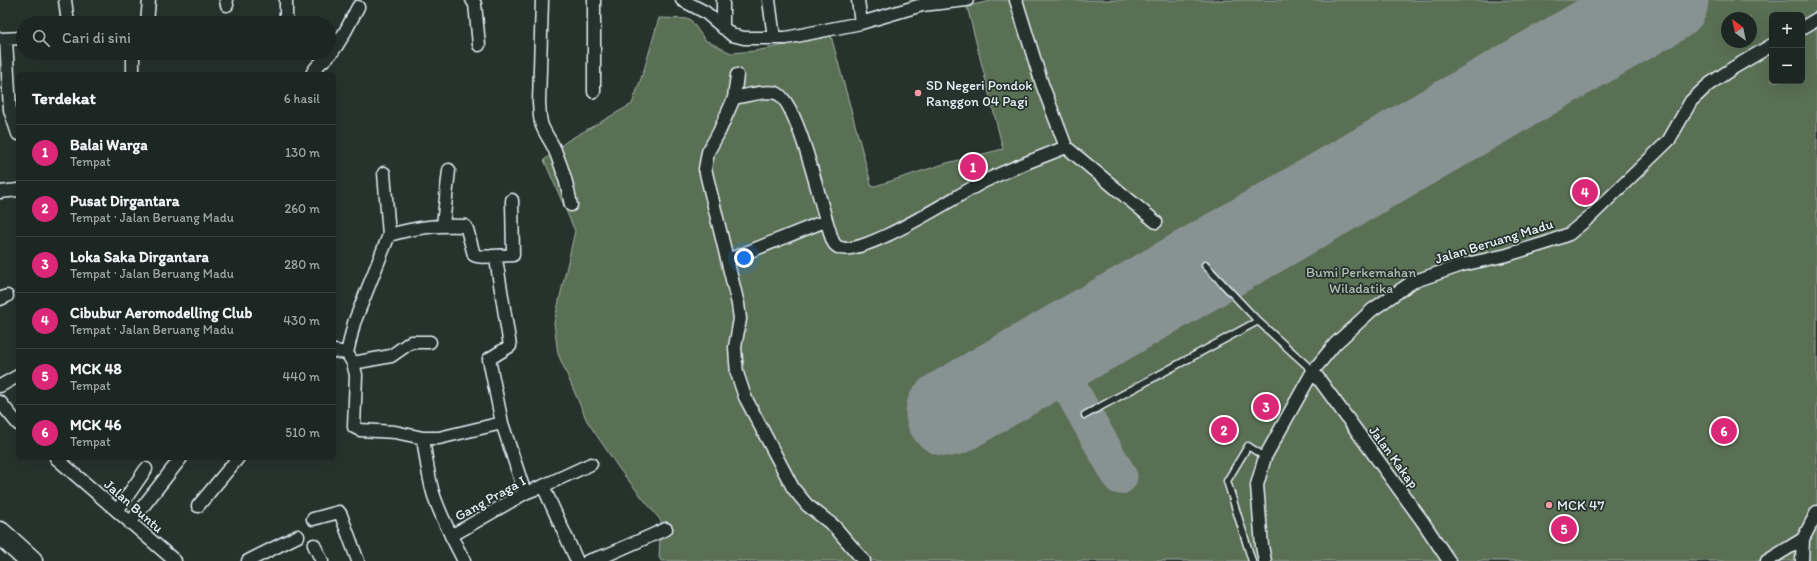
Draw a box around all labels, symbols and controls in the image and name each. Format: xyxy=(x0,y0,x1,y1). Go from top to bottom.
north arrow xyxy=(1721,12,1757,48)
map controls xyxy=(1769,12,1805,84)
button: + xyxy=(1769,12,1805,48)
search box xyxy=(16,16,336,60)
icon: search xyxy=(30,27,52,49)
text: Cari di sini xyxy=(62,29,131,47)
button: − xyxy=(1769,48,1805,84)
place label: SD Negeri Pondok Ranggon 04 Pagi xyxy=(926,77,1032,110)
text: Terdekat xyxy=(32,88,96,108)
marker: SD Negeri Pondok Ranggon 04 Pagi xyxy=(913,88,923,98)
text: 6 hasil xyxy=(284,91,320,106)
text: Balai Warga xyxy=(70,136,148,154)
text: 1 xyxy=(42,145,48,160)
text: 130 m xyxy=(285,145,320,160)
pin: 1 xyxy=(960,152,986,182)
text: Tempat xyxy=(70,154,111,169)
pin: 4 xyxy=(1572,177,1598,207)
text: Pusat Dirgantara xyxy=(70,192,179,210)
text: 2 xyxy=(42,201,48,216)
text: 260 m xyxy=(284,201,320,216)
text: Tempat · Jalan Beruang Madu xyxy=(70,210,234,225)
street label: Jalan Beruang Madu xyxy=(1433,215,1556,268)
text: Loka Saka Dirgantara xyxy=(70,248,209,266)
your location xyxy=(734,248,754,268)
text: 3 xyxy=(41,257,49,272)
text: 280 m xyxy=(284,257,320,272)
park label: Bumi Perkemahan Wiladatika xyxy=(1306,264,1416,297)
text: Tempat · Jalan Beruang Madu xyxy=(70,266,234,281)
text: Cibubur Aeromodelling Club xyxy=(70,304,252,322)
text: 4 xyxy=(41,313,49,328)
text: 430 m xyxy=(283,313,320,328)
text: Tempat · Jalan Beruang Madu xyxy=(70,322,234,337)
text: MCK 48 xyxy=(70,360,122,378)
text: 5 xyxy=(42,369,48,384)
text: 440 m xyxy=(283,369,320,384)
text: Tempat xyxy=(70,378,111,393)
pin: 3 xyxy=(1253,392,1279,422)
pin: 2 xyxy=(1211,415,1237,445)
text: MCK 46 xyxy=(70,416,121,434)
pin: 6 xyxy=(1711,416,1737,446)
street label: Jalan Kakap xyxy=(1365,423,1422,492)
text: 6 xyxy=(42,425,48,440)
text: 510 m xyxy=(285,425,320,440)
text: Tempat xyxy=(70,434,111,449)
street label: Gang Praga I xyxy=(452,472,529,525)
street label: Jalan Buntu xyxy=(101,476,167,537)
place label: MCK 47 xyxy=(1557,497,1605,514)
marker: MCK 47 xyxy=(1544,500,1554,510)
pin: 5 xyxy=(1551,514,1577,544)

